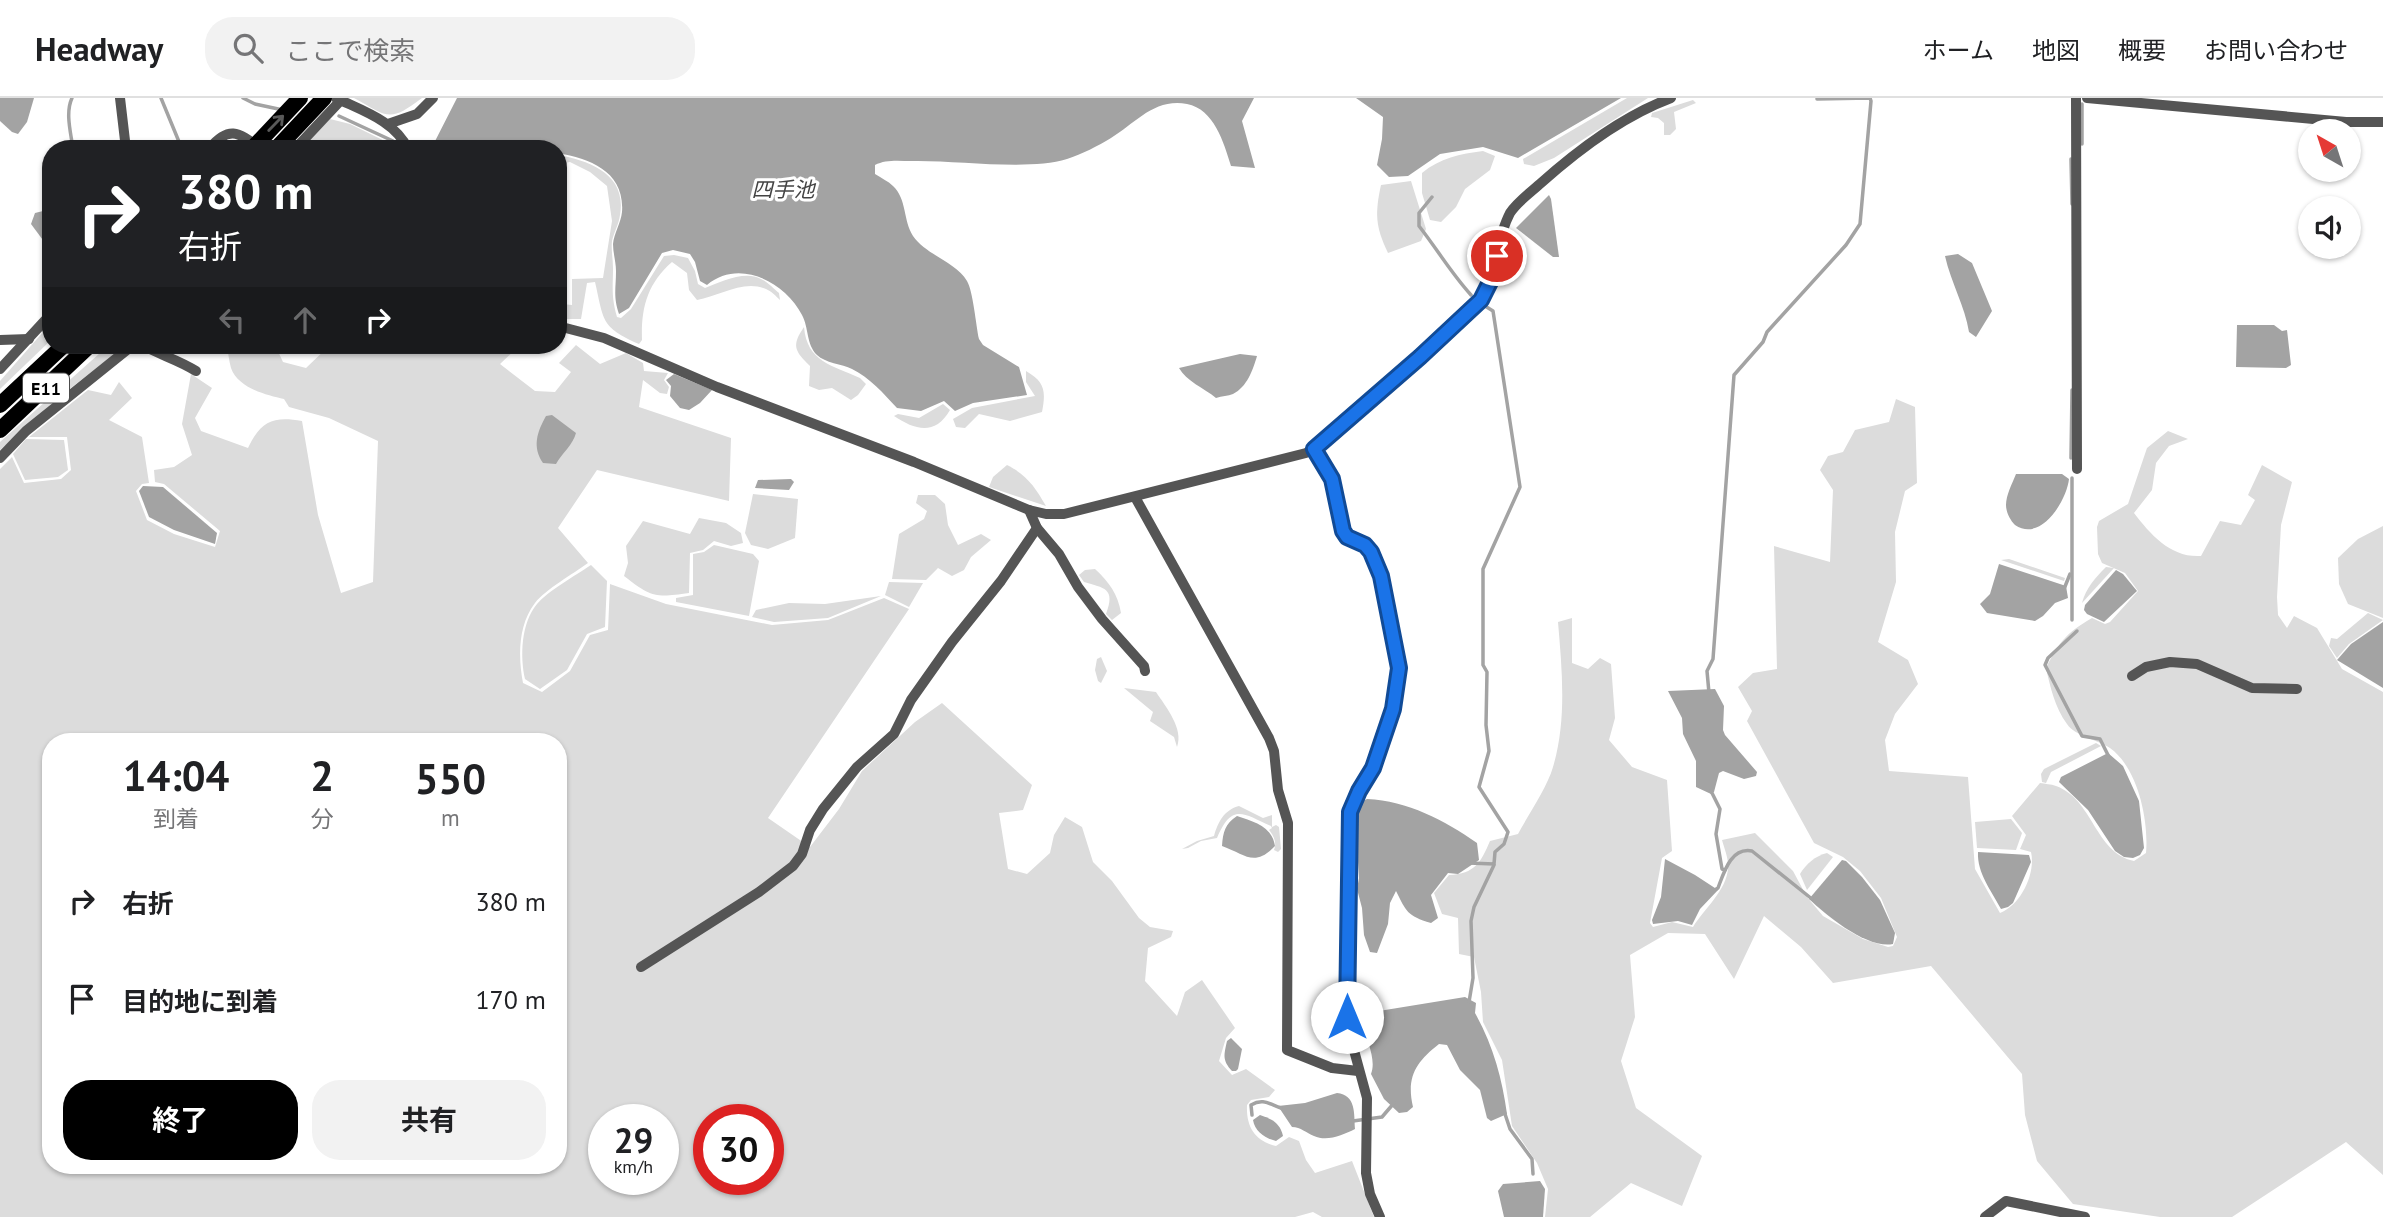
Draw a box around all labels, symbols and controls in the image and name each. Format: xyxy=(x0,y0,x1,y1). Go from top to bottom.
search box xyxy=(205,17,695,80)
text: Headway xyxy=(35,27,163,70)
icon: search xyxy=(229,29,267,67)
text: ここで検索 xyxy=(285,34,415,67)
text: ホーム xyxy=(1923,35,1994,66)
text: 地図 xyxy=(2032,35,2080,66)
text: 概要 xyxy=(2118,35,2166,66)
text: お問い合わせ xyxy=(2204,35,2348,66)
one-way arrow xyxy=(267,115,284,133)
north arrow xyxy=(2298,119,2361,182)
map controls xyxy=(2298,119,2361,259)
text: 380 m xyxy=(178,159,313,223)
icon: right xyxy=(63,168,154,259)
water label: 四手池 xyxy=(752,176,816,203)
button: sound xyxy=(2298,196,2361,259)
text: 右折 xyxy=(178,225,242,267)
pin xyxy=(1467,226,1527,286)
icon: arrive xyxy=(1478,237,1516,275)
icon: left xyxy=(213,301,251,339)
icon: ahead xyxy=(286,301,324,339)
icon: right xyxy=(359,301,397,339)
road number: E11 xyxy=(23,374,69,402)
text: 14:04 xyxy=(123,748,229,803)
text: 2 xyxy=(310,748,334,803)
text: 550 xyxy=(415,751,486,806)
text: m xyxy=(441,803,460,832)
text: 到着 xyxy=(153,804,199,833)
text: 分 xyxy=(311,804,334,833)
icon: right xyxy=(63,882,101,920)
text: 380 m xyxy=(475,885,546,918)
text: 右折 xyxy=(122,887,174,920)
icon: arrive xyxy=(63,980,101,1018)
position arrow xyxy=(1310,980,1384,1054)
text: 170 m xyxy=(475,983,546,1016)
text: 目的地に到着 xyxy=(122,985,278,1018)
button: 終了 xyxy=(63,1080,298,1160)
button: 共有 xyxy=(312,1080,546,1160)
speed limit sign: 30 xyxy=(693,1104,784,1195)
text: 29 xyxy=(614,1117,653,1163)
text: km/h xyxy=(614,1155,653,1178)

